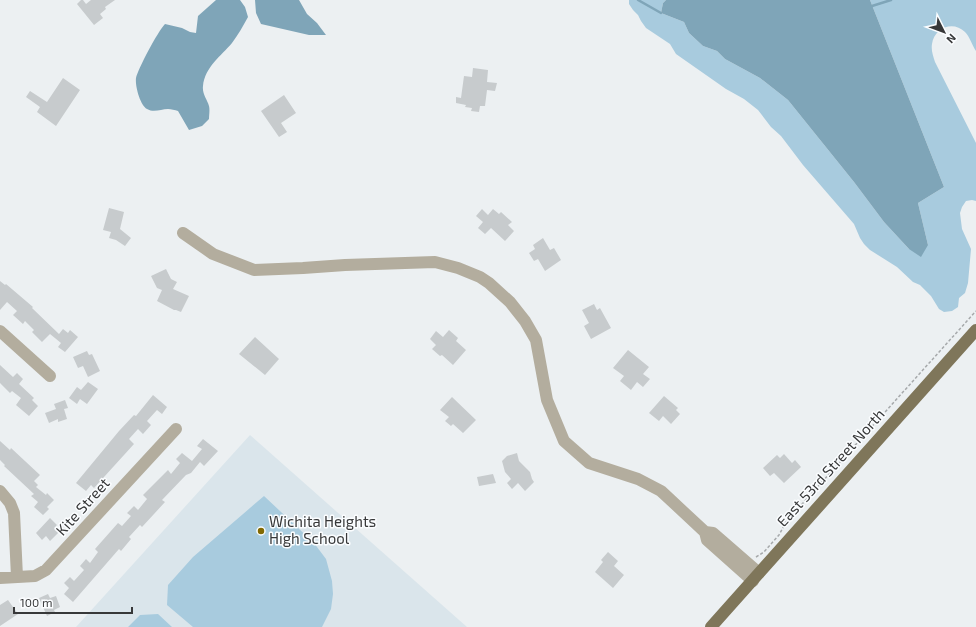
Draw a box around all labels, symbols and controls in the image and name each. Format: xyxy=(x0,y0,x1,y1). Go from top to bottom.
north arrow xyxy=(924,12,964,52)
text: N xyxy=(944,32,959,46)
street label: East 53rd Street North xyxy=(773,405,888,530)
street label: Kite Street xyxy=(52,474,113,539)
place label: Wichita Heights High School xyxy=(269,512,376,547)
marker: Wichita Heights High School xyxy=(256,526,266,536)
scale bar xyxy=(14,589,132,615)
text: 100 m xyxy=(20,595,52,609)

